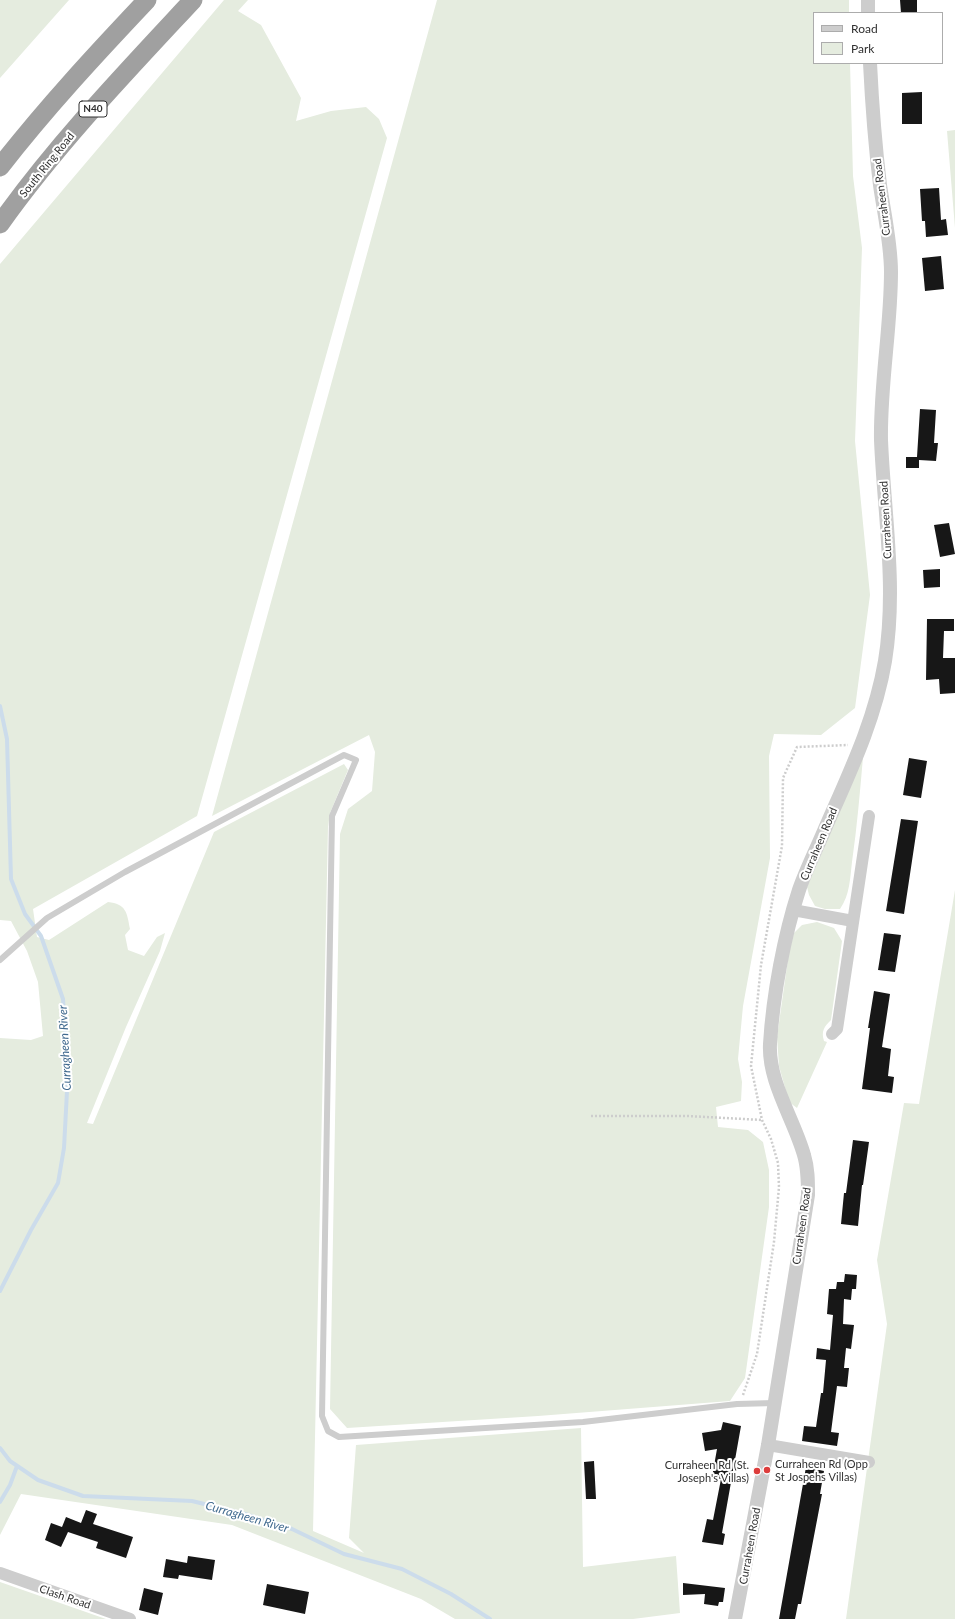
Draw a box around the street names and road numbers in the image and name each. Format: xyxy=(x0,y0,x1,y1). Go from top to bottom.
road number: N40 xyxy=(79,101,107,117)
street label: South Ring Road xyxy=(17,130,77,200)
street label: Curraheen Road xyxy=(871,158,893,236)
street label: Curraheen Road xyxy=(877,481,895,559)
street label: Curraheen Road xyxy=(798,806,840,882)
street label: Curraheen Road xyxy=(790,1187,814,1265)
street label: Curraheen Road xyxy=(737,1507,763,1585)
street label: Clash Road xyxy=(38,1582,92,1612)

